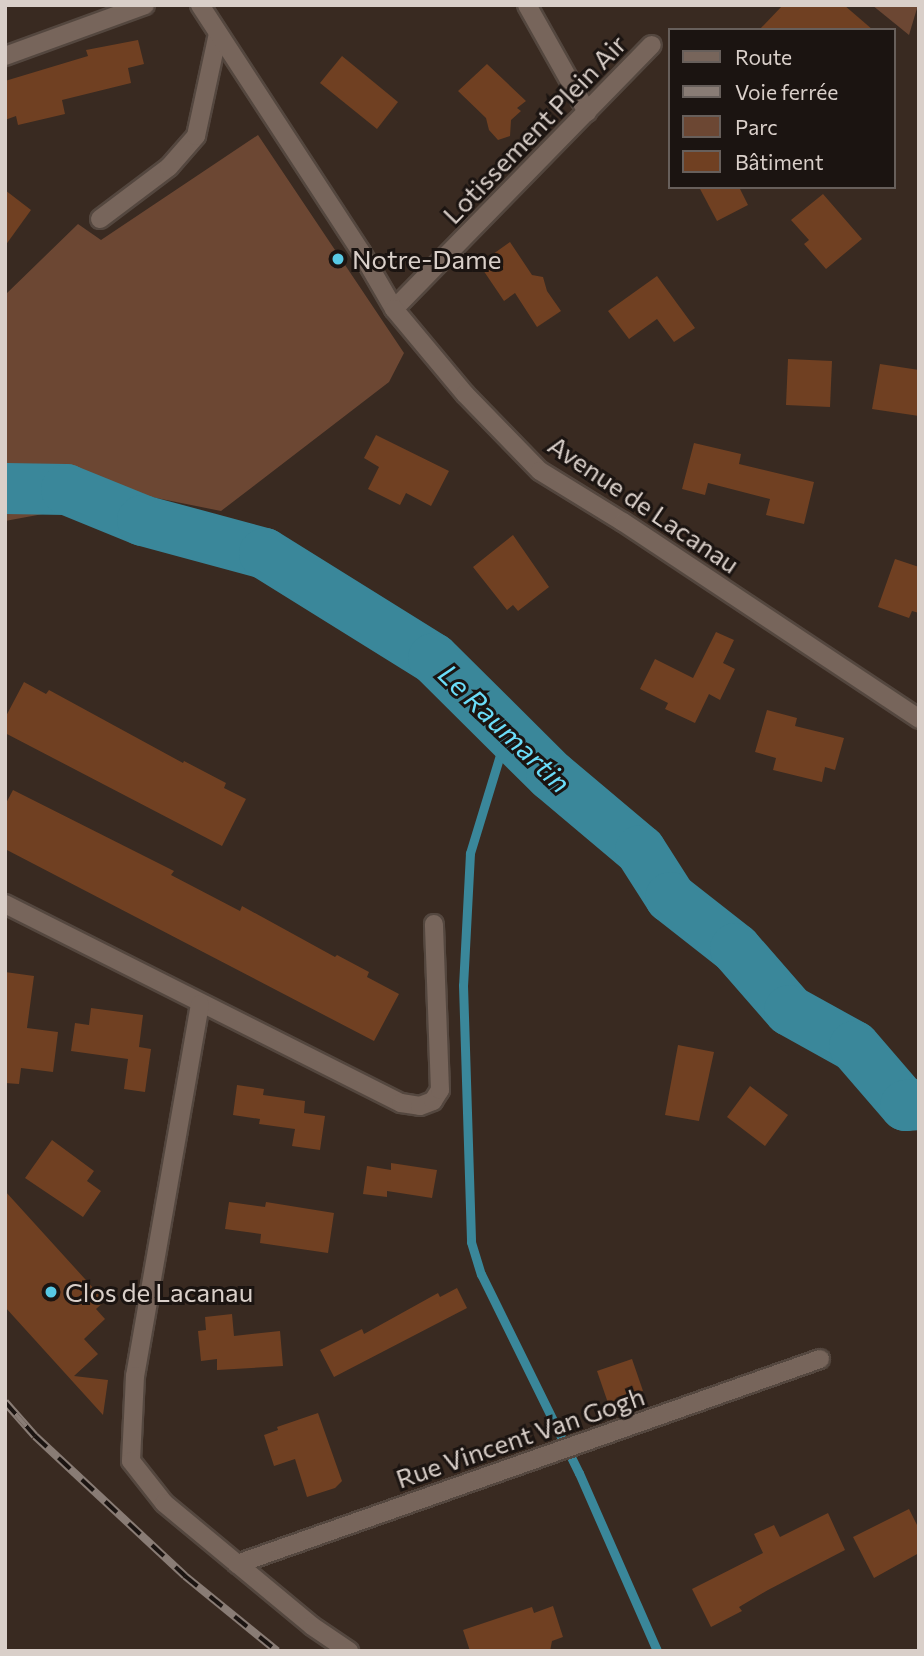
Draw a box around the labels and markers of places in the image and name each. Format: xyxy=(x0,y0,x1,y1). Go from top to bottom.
place label: Notre-Dame xyxy=(352,243,501,275)
marker: Notre-Dame xyxy=(330,251,346,267)
place label: Clos de Lacanau xyxy=(65,1276,253,1308)
marker: Clos de Lacanau xyxy=(43,1284,59,1300)

